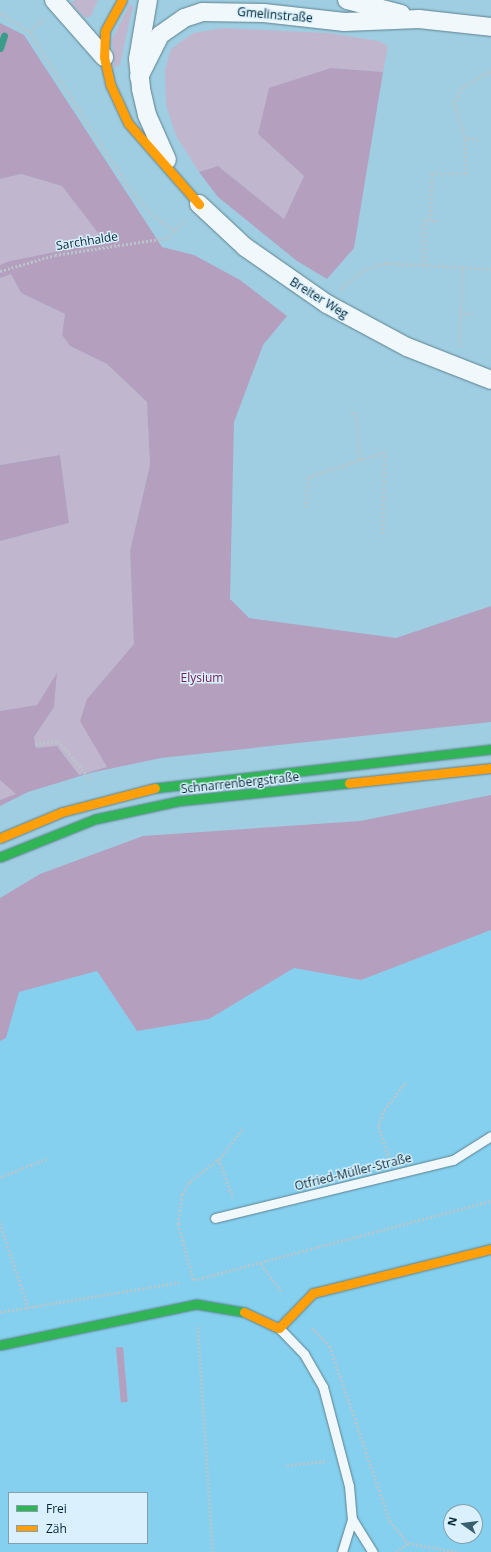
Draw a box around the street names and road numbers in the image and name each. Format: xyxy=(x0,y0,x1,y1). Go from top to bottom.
street label: Gmelinstraße xyxy=(237,5,313,25)
street label: Sarchhalde xyxy=(55,229,119,253)
street label: Breiter Weg xyxy=(287,274,351,322)
street label: Schnarrenbergstraße xyxy=(180,770,300,796)
street label: Otfried-Müller-Straße xyxy=(293,1151,413,1193)

